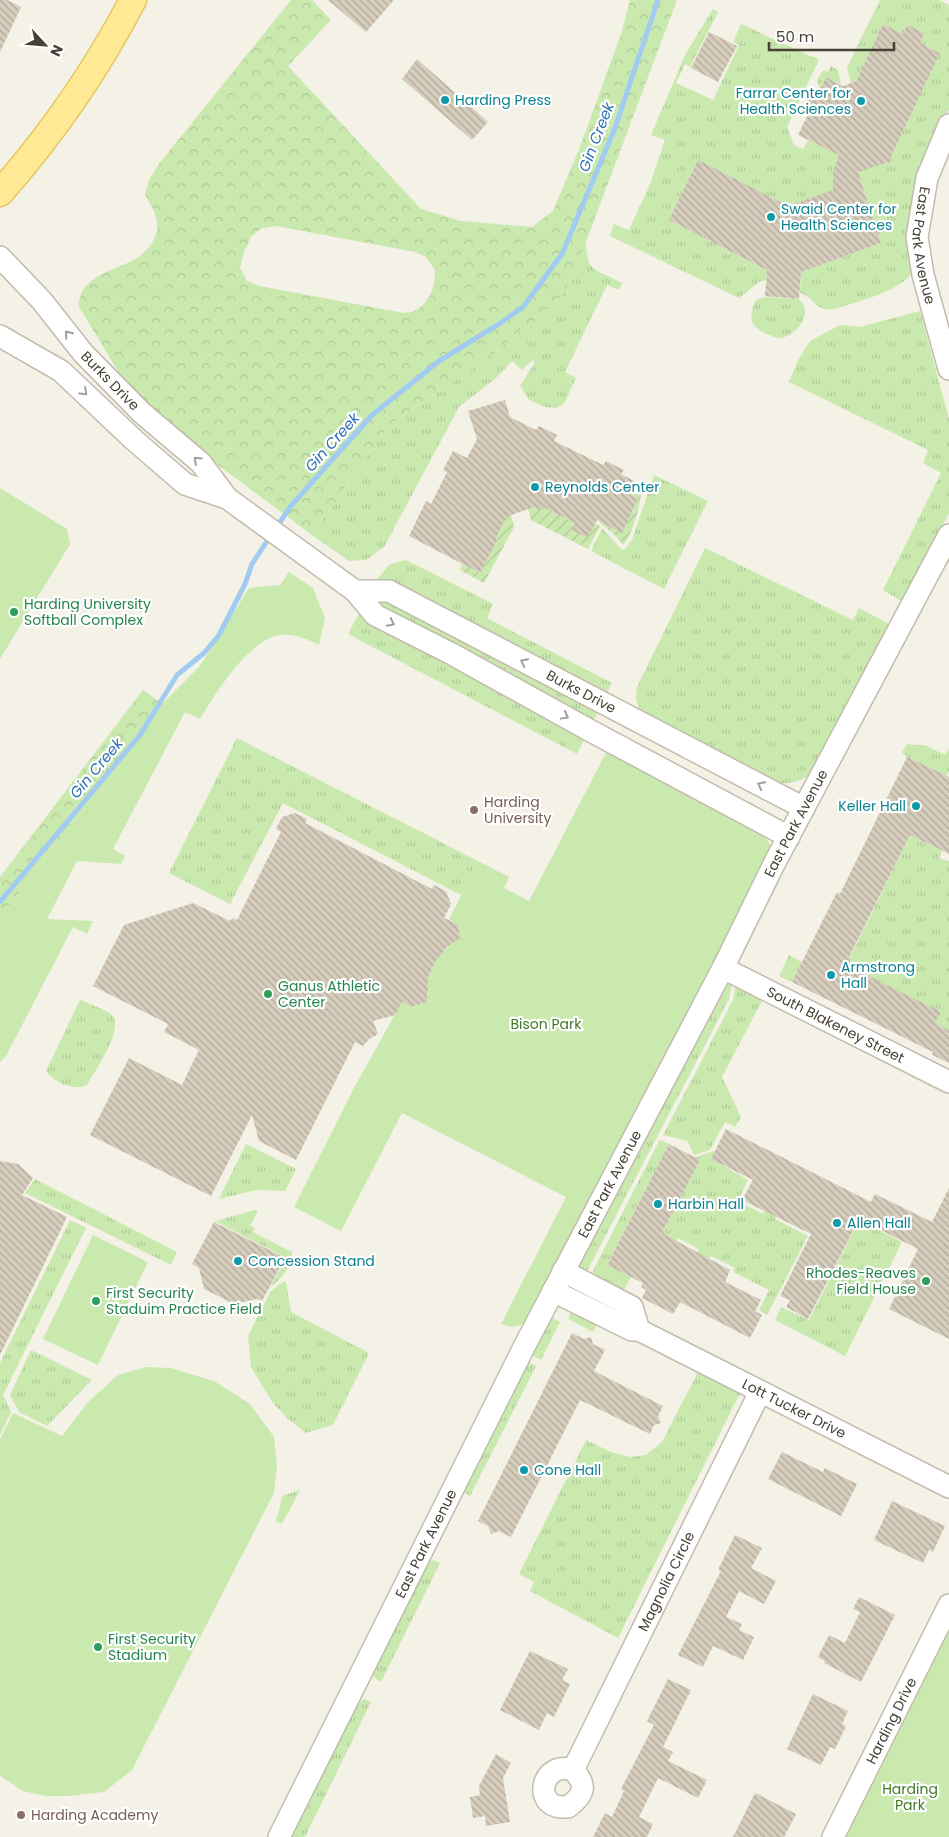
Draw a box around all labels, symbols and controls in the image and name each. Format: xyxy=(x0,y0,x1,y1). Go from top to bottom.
north arrow xyxy=(20,20,70,70)
scale bar xyxy=(769,20,894,52)
text: 50 m xyxy=(776,26,814,47)
text: N xyxy=(45,42,68,60)
place label: Farrar Center for Health Sciences xyxy=(736,83,851,119)
place label: Harding Press xyxy=(455,90,551,110)
marker: Harding Press xyxy=(439,94,451,106)
marker: Farrar Center for Health Sciences xyxy=(855,95,867,107)
water label: Gin Creek xyxy=(573,98,619,175)
street label: East Park Avenue xyxy=(907,185,941,307)
place label: Swaid Center for Health Sciences xyxy=(781,199,897,235)
marker: Swaid Center for Health Sciences xyxy=(765,211,777,223)
one-way arrow xyxy=(66,331,74,340)
street label: Burks Drive xyxy=(76,347,144,415)
one-way arrow xyxy=(78,386,87,395)
water label: Gin Creek xyxy=(300,407,365,476)
one-way arrow xyxy=(194,457,203,466)
place label: Reynolds Center xyxy=(545,477,659,497)
marker: Reynolds Center xyxy=(529,481,541,493)
place label: Harding University Softball Complex xyxy=(24,594,151,630)
marker: Harding University Softball Complex xyxy=(8,606,20,618)
one-way arrow xyxy=(385,617,394,627)
one-way arrow xyxy=(520,658,529,668)
street label: Burks Drive xyxy=(543,665,620,718)
one-way arrow xyxy=(559,710,568,720)
water label: Gin Creek xyxy=(65,732,128,803)
street label: East Park Avenue xyxy=(759,766,833,880)
one-way arrow xyxy=(757,782,766,792)
place label: Harding University xyxy=(484,792,551,828)
place label: Keller Hall xyxy=(838,796,906,816)
marker: Keller Hall xyxy=(910,800,922,812)
marker: Harding University xyxy=(468,804,480,816)
place label: Armstrong Hall xyxy=(841,957,915,993)
marker: Armstrong Hall xyxy=(825,969,837,981)
place label: Ganus Athletic Center xyxy=(278,976,380,1012)
street label: South Blakeney Street xyxy=(763,982,908,1068)
marker: Ganus Athletic Center xyxy=(262,988,274,1000)
park label: Bison Park xyxy=(511,1014,582,1034)
street label: East Park Avenue xyxy=(573,1126,646,1241)
place label: Harbin Hall xyxy=(668,1194,744,1214)
marker: Harbin Hall xyxy=(652,1198,664,1210)
place label: Allen Hall xyxy=(847,1213,911,1233)
marker: Allen Hall xyxy=(831,1217,843,1229)
place label: Concession Stand xyxy=(248,1251,375,1271)
marker: Concession Stand xyxy=(232,1255,244,1267)
place label: Rhodes-Reaves Field House xyxy=(806,1263,916,1299)
marker: Rhodes-Reaves Field House xyxy=(920,1275,932,1287)
place label: First Security Staduim Practice Field xyxy=(106,1283,262,1319)
marker: First Security Staduim Practice Field xyxy=(90,1295,102,1307)
street label: Lott Tucker Drive xyxy=(739,1374,850,1443)
place label: Cone Hall xyxy=(534,1460,601,1480)
marker: Cone Hall xyxy=(518,1464,530,1476)
street label: East Park Avenue xyxy=(390,1486,461,1601)
street label: Magnolia Circle xyxy=(633,1528,700,1635)
place label: First Security Stadium xyxy=(108,1629,196,1665)
marker: First Security Stadium xyxy=(92,1641,104,1653)
street label: Harding Drive xyxy=(861,1674,921,1768)
park label: Harding Park xyxy=(882,1779,938,1815)
place label: Harding Academy xyxy=(31,1805,158,1825)
marker: Harding Academy xyxy=(15,1809,27,1821)

